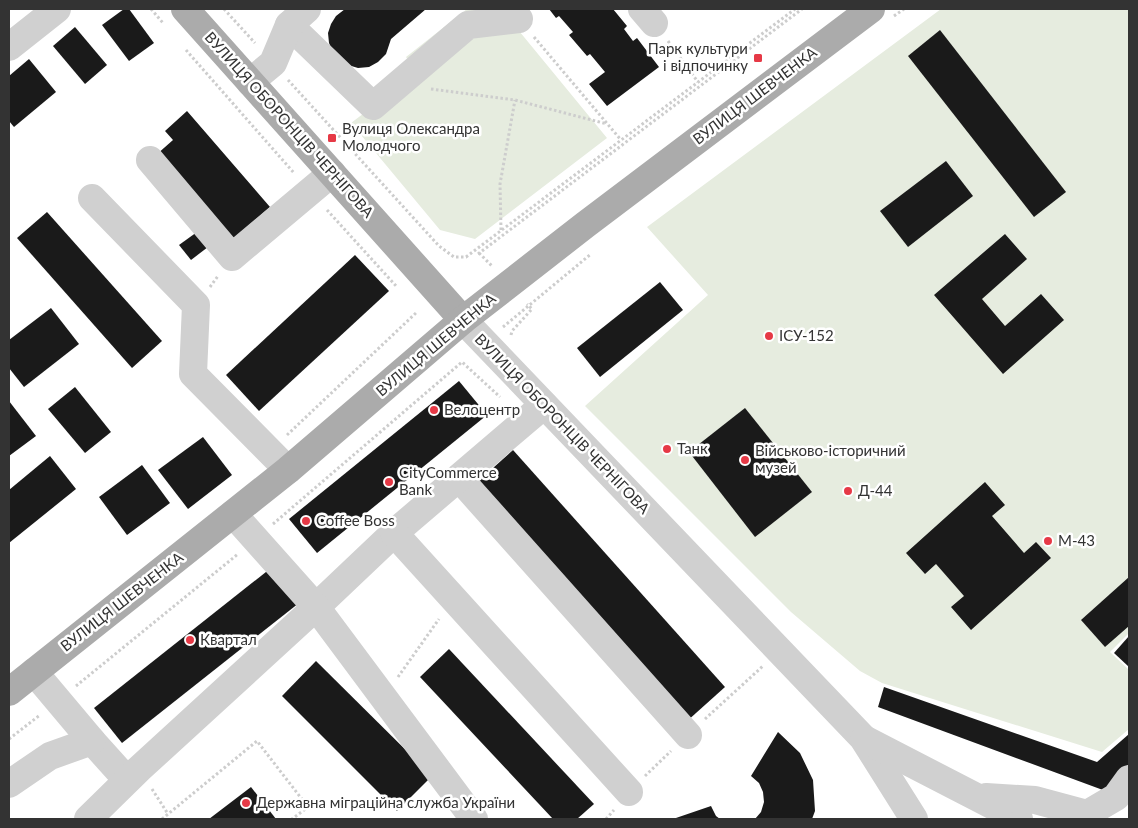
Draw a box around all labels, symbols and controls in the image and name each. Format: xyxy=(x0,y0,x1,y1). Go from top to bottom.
street label: ВУЛИЦЯ ОБОРОНЦІВ ЧЕРНІГОВА xyxy=(202,28,378,221)
place label: Парк культури і відпочинку xyxy=(648,39,748,74)
street label: ВУЛИЦЯ ШЕВЧЕНКА xyxy=(689,42,821,148)
marker: Парк культури і відпочинку xyxy=(752,52,764,64)
place label: Вулиця Олександра Молодчого xyxy=(342,119,480,154)
marker: Вулиця Олександра Молодчого xyxy=(326,132,338,144)
street label: ВУЛИЦЯ ШЕВЧЕНКА xyxy=(372,288,499,400)
place label: ІСУ-152 xyxy=(779,326,834,344)
street label: ВУЛИЦЯ ОБОРОНЦІВ ЧЕРНІГОВА xyxy=(472,329,654,518)
marker: ІСУ-152 xyxy=(763,330,775,342)
place label: Велоцентр xyxy=(444,400,520,418)
marker: Велоцентр xyxy=(428,404,440,416)
place label: Танк xyxy=(677,439,708,457)
place label: Військово-історичний музей xyxy=(755,441,906,476)
marker: Танк xyxy=(661,443,673,455)
marker: Військово-історичний музей xyxy=(739,454,751,466)
place label: CityCommerce Bank xyxy=(399,463,497,498)
marker: CityCommerce Bank xyxy=(383,476,395,488)
place label: Д-44 xyxy=(858,481,893,499)
marker: Д-44 xyxy=(842,485,854,497)
place label: Coffee Boss xyxy=(316,511,395,529)
marker: Coffee Boss xyxy=(300,515,312,527)
place label: М-43 xyxy=(1058,531,1095,549)
marker: М-43 xyxy=(1042,535,1054,547)
street label: ВУЛИЦЯ ШЕВЧЕНКА xyxy=(57,547,187,655)
place label: Квартал xyxy=(200,630,257,648)
marker: Квартал xyxy=(184,634,196,646)
place label: Державна міграційна служба України xyxy=(256,793,515,811)
marker: Державна міграційна служба України xyxy=(240,797,252,809)

